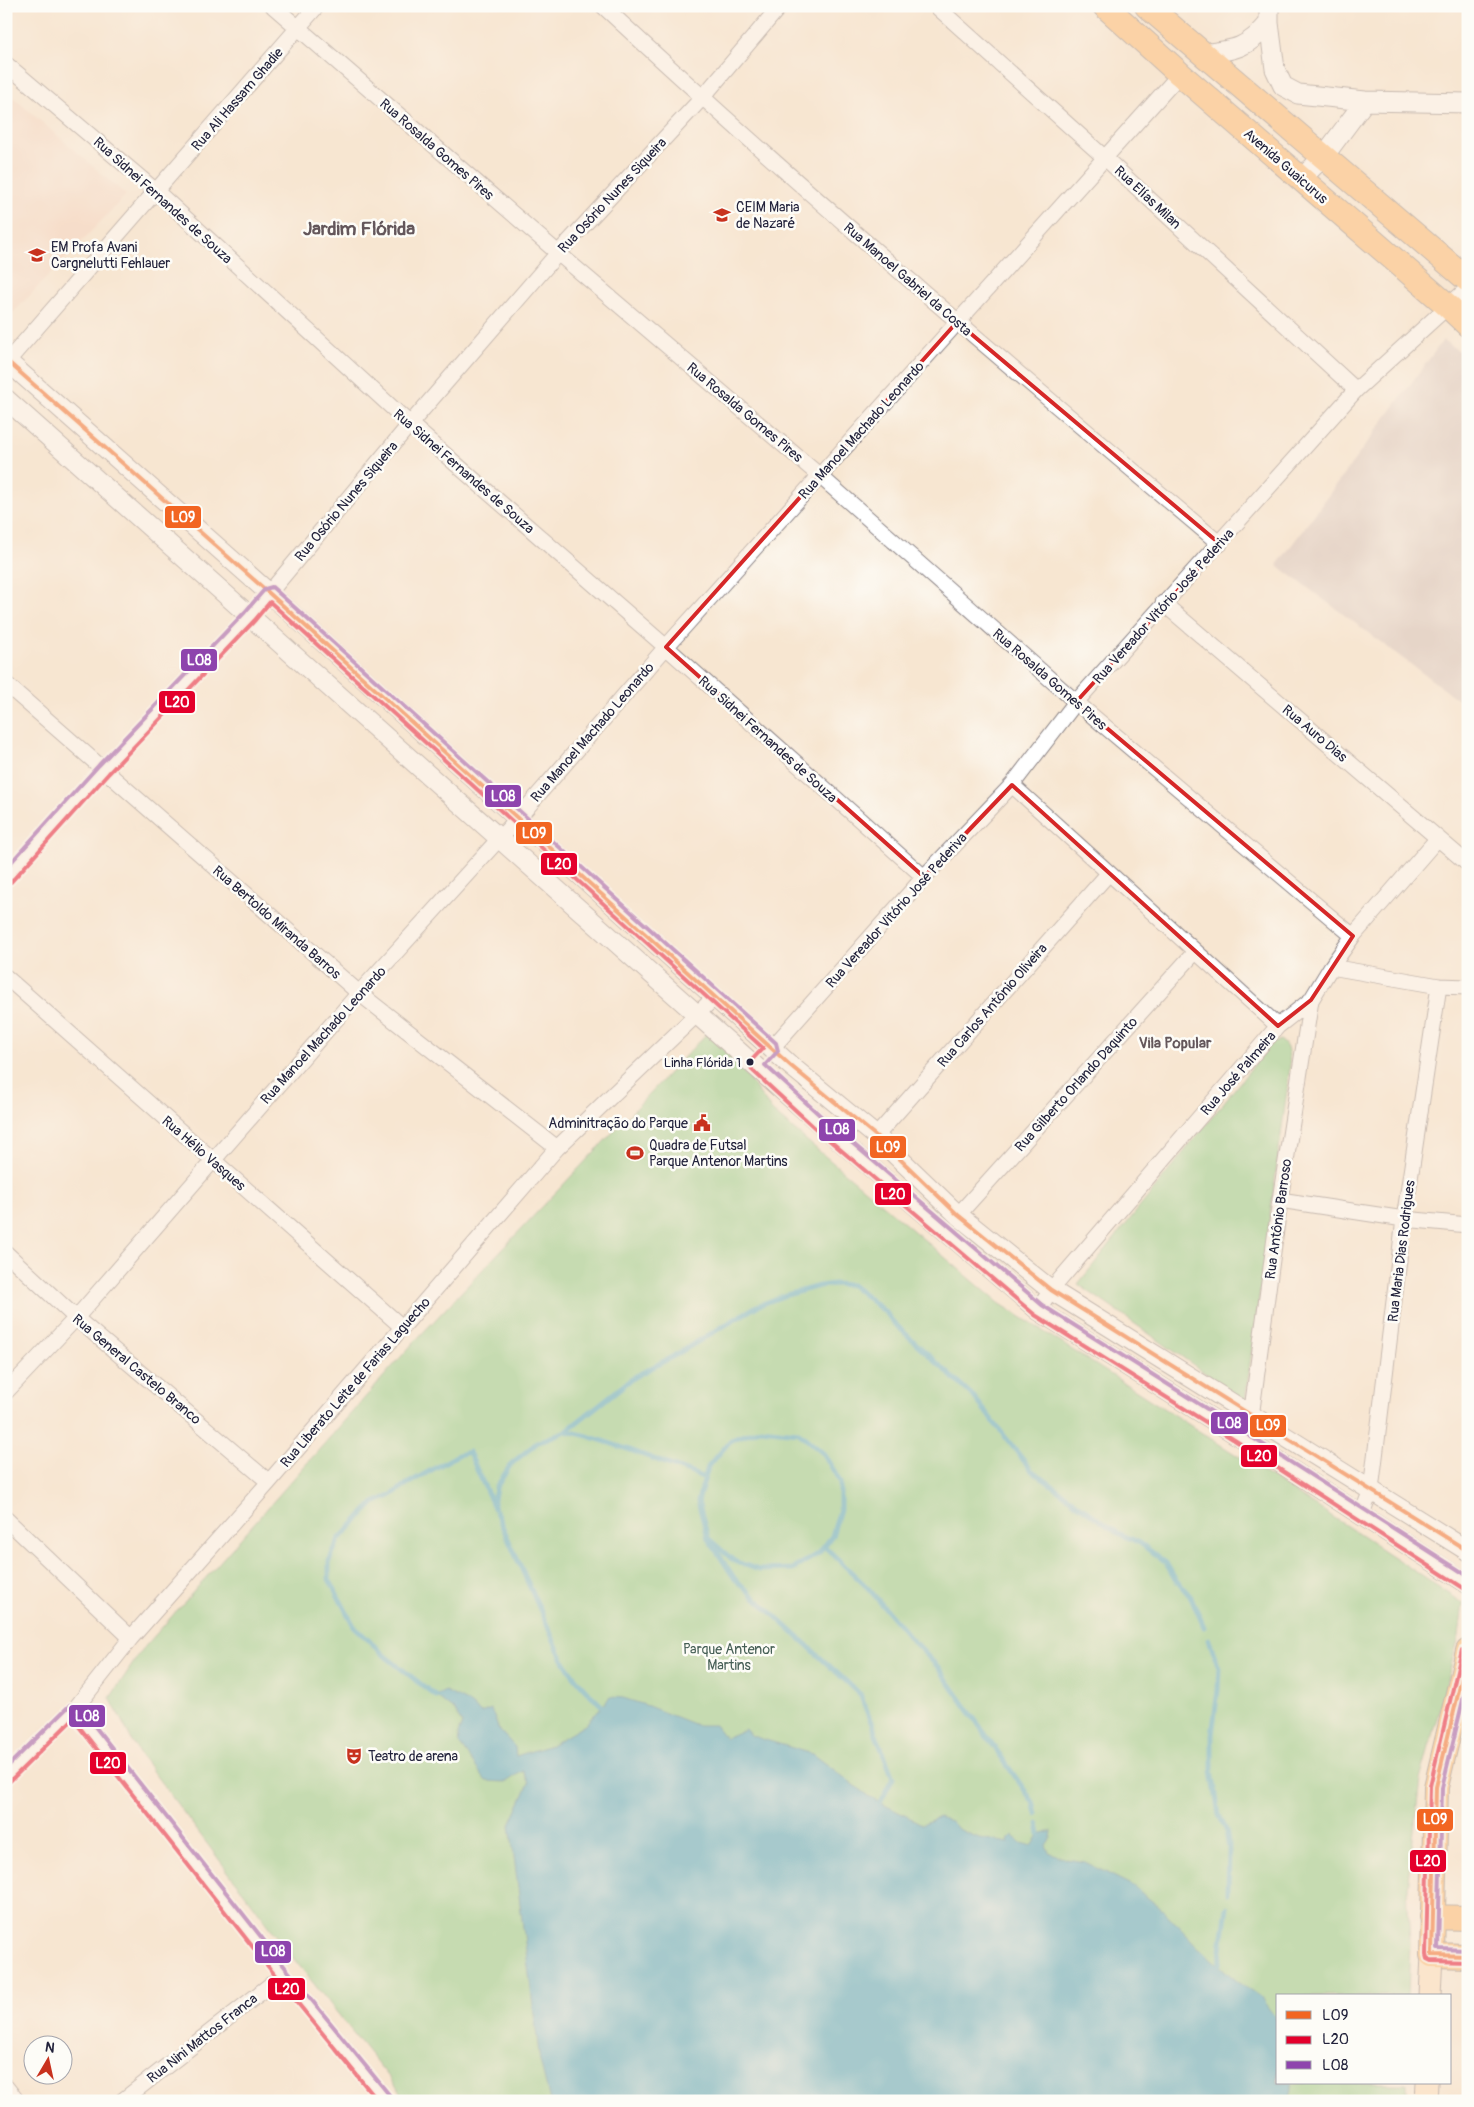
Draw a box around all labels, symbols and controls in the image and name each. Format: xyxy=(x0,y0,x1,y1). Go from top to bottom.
street label: Rua Ali Hassam Ghadie xyxy=(188,44,287,154)
street label: Rua Rosalda Gomes Pires xyxy=(376,95,498,204)
street label: Avenida Guaicurus xyxy=(1240,125,1332,208)
street label: Rua Sidnei Fernandes de Souza xyxy=(90,133,236,267)
street label: Rua Osório Nunes Siqueira xyxy=(555,134,670,256)
street label: Rua Elías Milan xyxy=(1111,162,1185,233)
place label: CEIM Maria de Nazaré xyxy=(736,199,800,232)
school or university icon: CEIM Maria de Nazaré xyxy=(712,205,732,225)
district label: Jardim Flórida xyxy=(303,217,415,241)
street label: Rua Manoel Gabriel da Costa xyxy=(840,219,975,340)
place label: EM Profª Avani Cargnelutti Fehlauer xyxy=(51,239,170,272)
school or university icon: EM Profª Avani Cargnelutti Fehlauer xyxy=(27,245,47,265)
street label: Rua Manoel Machado Leonardo xyxy=(795,358,928,503)
street label: Rua Rosalda Gomes Pires xyxy=(683,359,807,466)
street label: Rua Sidnei Fernandes de Souza xyxy=(390,406,538,537)
street label: Rua Osório Nunes Siqueira xyxy=(291,438,402,565)
line badge: L09 xyxy=(164,505,202,529)
text: L09 xyxy=(171,509,195,526)
street label: Rua Vereador Vitório José Pederiva xyxy=(1089,525,1238,687)
street label: Rua Rosalda Gomes Pires xyxy=(989,625,1111,734)
line badge: L08 xyxy=(180,648,218,672)
text: L08 xyxy=(187,652,211,669)
street label: Rua Manoel Machado Leonardo xyxy=(527,659,658,806)
street label: Rua Sidnei Fernandes de Souza xyxy=(695,672,841,806)
line badge: L20 xyxy=(158,690,196,714)
text: L20 xyxy=(164,694,190,711)
street label: Rua Auro Dias xyxy=(1279,701,1351,766)
line badge: L08 xyxy=(484,784,522,808)
text: L08 xyxy=(491,788,515,805)
line badge: L09 xyxy=(515,821,553,845)
text: L09 xyxy=(522,825,546,842)
street label: Rua Vereador Vitório José Pederiva xyxy=(822,829,971,991)
line badge: L20 xyxy=(540,852,578,876)
text: L20 xyxy=(546,856,572,873)
street label: Rua Bertoldo Miranda Barros xyxy=(209,862,345,983)
street label: Rua Carlos Antônio Oliveira xyxy=(934,940,1051,1071)
street label: Rua Manoel Machado Leonardo xyxy=(257,963,390,1108)
street label: Rua Gilberto Orlando Daquinto xyxy=(1011,1013,1142,1155)
street label: Rua José Palmeira xyxy=(1197,1028,1280,1119)
district label: Vila Popular xyxy=(1139,1034,1212,1053)
place label: Linha Flórida 1 xyxy=(664,1055,741,1071)
marker: Linha Flórida 1 xyxy=(745,1057,755,1067)
street label: Rua Hélio Vasques xyxy=(158,1112,250,1195)
public building icon: Adminitração do Parque xyxy=(692,1113,712,1133)
place label: Adminitração do Parque xyxy=(548,1115,688,1132)
line badge: L08 xyxy=(818,1118,856,1142)
text: L08 xyxy=(825,1121,849,1138)
line badge: L09 xyxy=(869,1135,907,1159)
place label: Quadra de Futsal Parque Antenor Martins xyxy=(649,1137,788,1170)
text: L09 xyxy=(876,1139,900,1156)
sports icon: Quadra de Futsal Parque Antenor Martins xyxy=(625,1143,645,1163)
street label: Rua Antônio Barroso xyxy=(1262,1157,1295,1280)
street label: Rua Maria Dias Rodrigues xyxy=(1384,1179,1419,1323)
line badge: L20 xyxy=(874,1182,912,1206)
text: L20 xyxy=(880,1186,906,1203)
street label: Rua Liberato Leite de Farias Laguecho xyxy=(277,1293,434,1471)
street label: Rua General Castelo Branco xyxy=(69,1311,205,1428)
line badge: L08 xyxy=(1210,1411,1249,1435)
line badge: L09 xyxy=(1249,1414,1287,1438)
text: L08 xyxy=(1217,1415,1241,1432)
text: L09 xyxy=(1256,1417,1280,1434)
line badge: L20 xyxy=(1240,1444,1278,1468)
text: L20 xyxy=(1246,1448,1272,1465)
park label: Parque Antenor Martins xyxy=(683,1641,775,1674)
line badge: L08 xyxy=(68,1704,106,1728)
text: L08 xyxy=(75,1708,99,1725)
theatre icon: Teatro de arena xyxy=(344,1746,364,1766)
place label: Teatro de arena xyxy=(368,1748,458,1765)
line badge: L20 xyxy=(89,1751,127,1775)
text: L20 xyxy=(95,1755,121,1772)
line badge: L09 xyxy=(1416,1808,1454,1832)
text: L09 xyxy=(1423,1811,1447,1828)
line badge: L20 xyxy=(1409,1849,1447,1873)
text: L20 xyxy=(1415,1853,1441,1870)
line badge: L08 xyxy=(254,1940,292,1964)
text: L08 xyxy=(261,1943,285,1960)
line badge: L20 xyxy=(267,1977,306,2001)
text: L20 xyxy=(274,1981,300,1998)
street label: Rua Nini Mattos Franca xyxy=(144,1990,261,2087)
legend xyxy=(1276,1994,1452,2084)
text: L09 xyxy=(1322,2006,1348,2025)
text: L20 xyxy=(1322,2030,1349,2049)
north arrow xyxy=(22,2034,72,2084)
text: N xyxy=(44,2039,56,2057)
text: L08 xyxy=(1322,2056,1349,2075)

